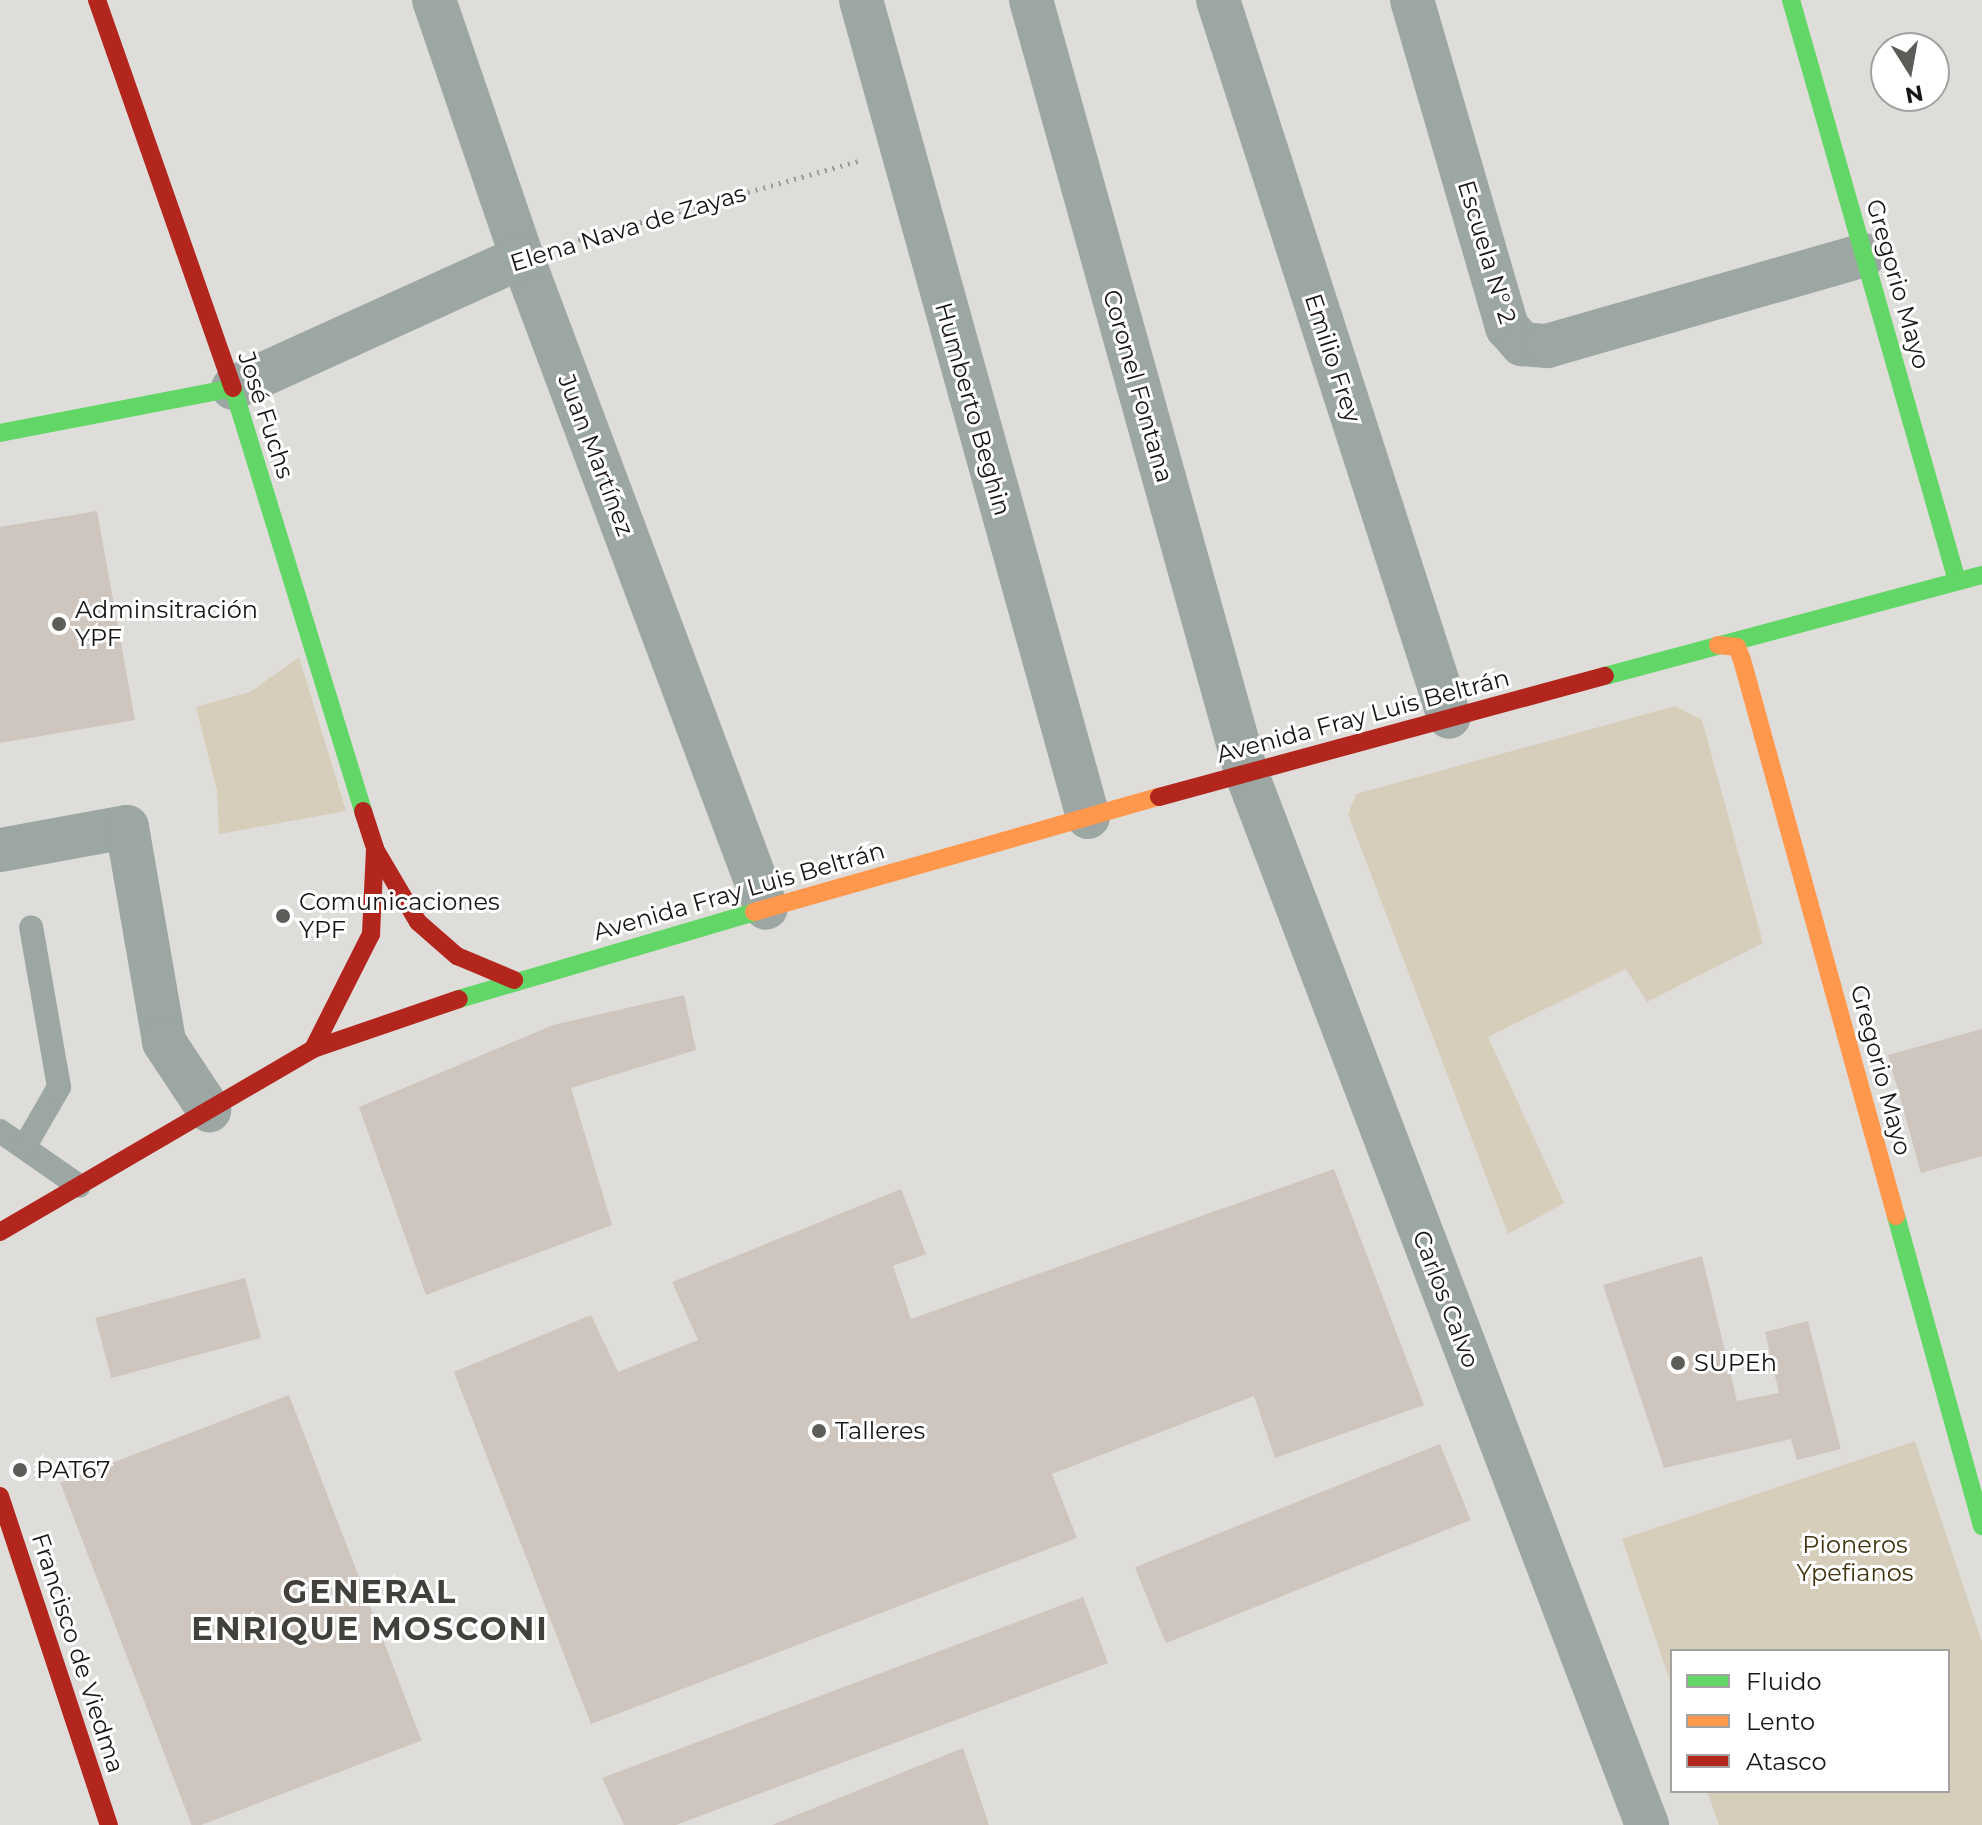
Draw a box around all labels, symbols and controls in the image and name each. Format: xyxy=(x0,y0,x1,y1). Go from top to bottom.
north arrow xyxy=(1870,32,1950,112)
text: N xyxy=(1903,79,1926,109)
street label: Escuela N° 2 xyxy=(1452,177,1522,327)
street label: Elena Nava de Zayas xyxy=(507,178,749,278)
street label: Gregorio Mayo xyxy=(1860,196,1936,372)
street label: Coronel Fontana xyxy=(1097,286,1179,486)
street label: Emilio Frey xyxy=(1299,290,1367,426)
street label: Humberto Beghin xyxy=(929,299,1017,519)
street label: José Fuchs xyxy=(232,348,300,482)
street label: Juan Martínez xyxy=(552,370,640,540)
place label: Adminsitración YPF xyxy=(75,596,258,652)
marker: Adminsitración YPF xyxy=(50,615,68,633)
street label: Avenida Fray Luis Beltrán xyxy=(1213,663,1513,769)
street label: Avenida Fray Luis Beltrán xyxy=(590,836,888,946)
place label: Comunicaciones YPF xyxy=(299,888,500,944)
marker: Comunicaciones YPF xyxy=(274,907,292,925)
street label: Gregorio Mayo xyxy=(1844,982,1918,1158)
street label: Carlos Calvo xyxy=(1407,1226,1485,1372)
place label: SUPEh xyxy=(1694,1349,1777,1377)
marker: SUPEh xyxy=(1669,1354,1687,1372)
place label: Talleres xyxy=(835,1417,925,1445)
marker: Talleres xyxy=(810,1422,828,1440)
place label: PAT67 xyxy=(36,1456,110,1484)
marker: PAT67 xyxy=(11,1461,29,1479)
street label: Francisco de Viedma xyxy=(26,1530,130,1776)
park label: Pioneros Ypefianos xyxy=(1797,1531,1913,1587)
district label: GENERAL ENRIQUE MOSCONI xyxy=(191,1574,549,1649)
legend xyxy=(1670,1649,1950,1793)
text: Fluido xyxy=(1746,1667,1822,1696)
text: Lento xyxy=(1746,1707,1815,1736)
text: Atasco xyxy=(1746,1747,1827,1776)

